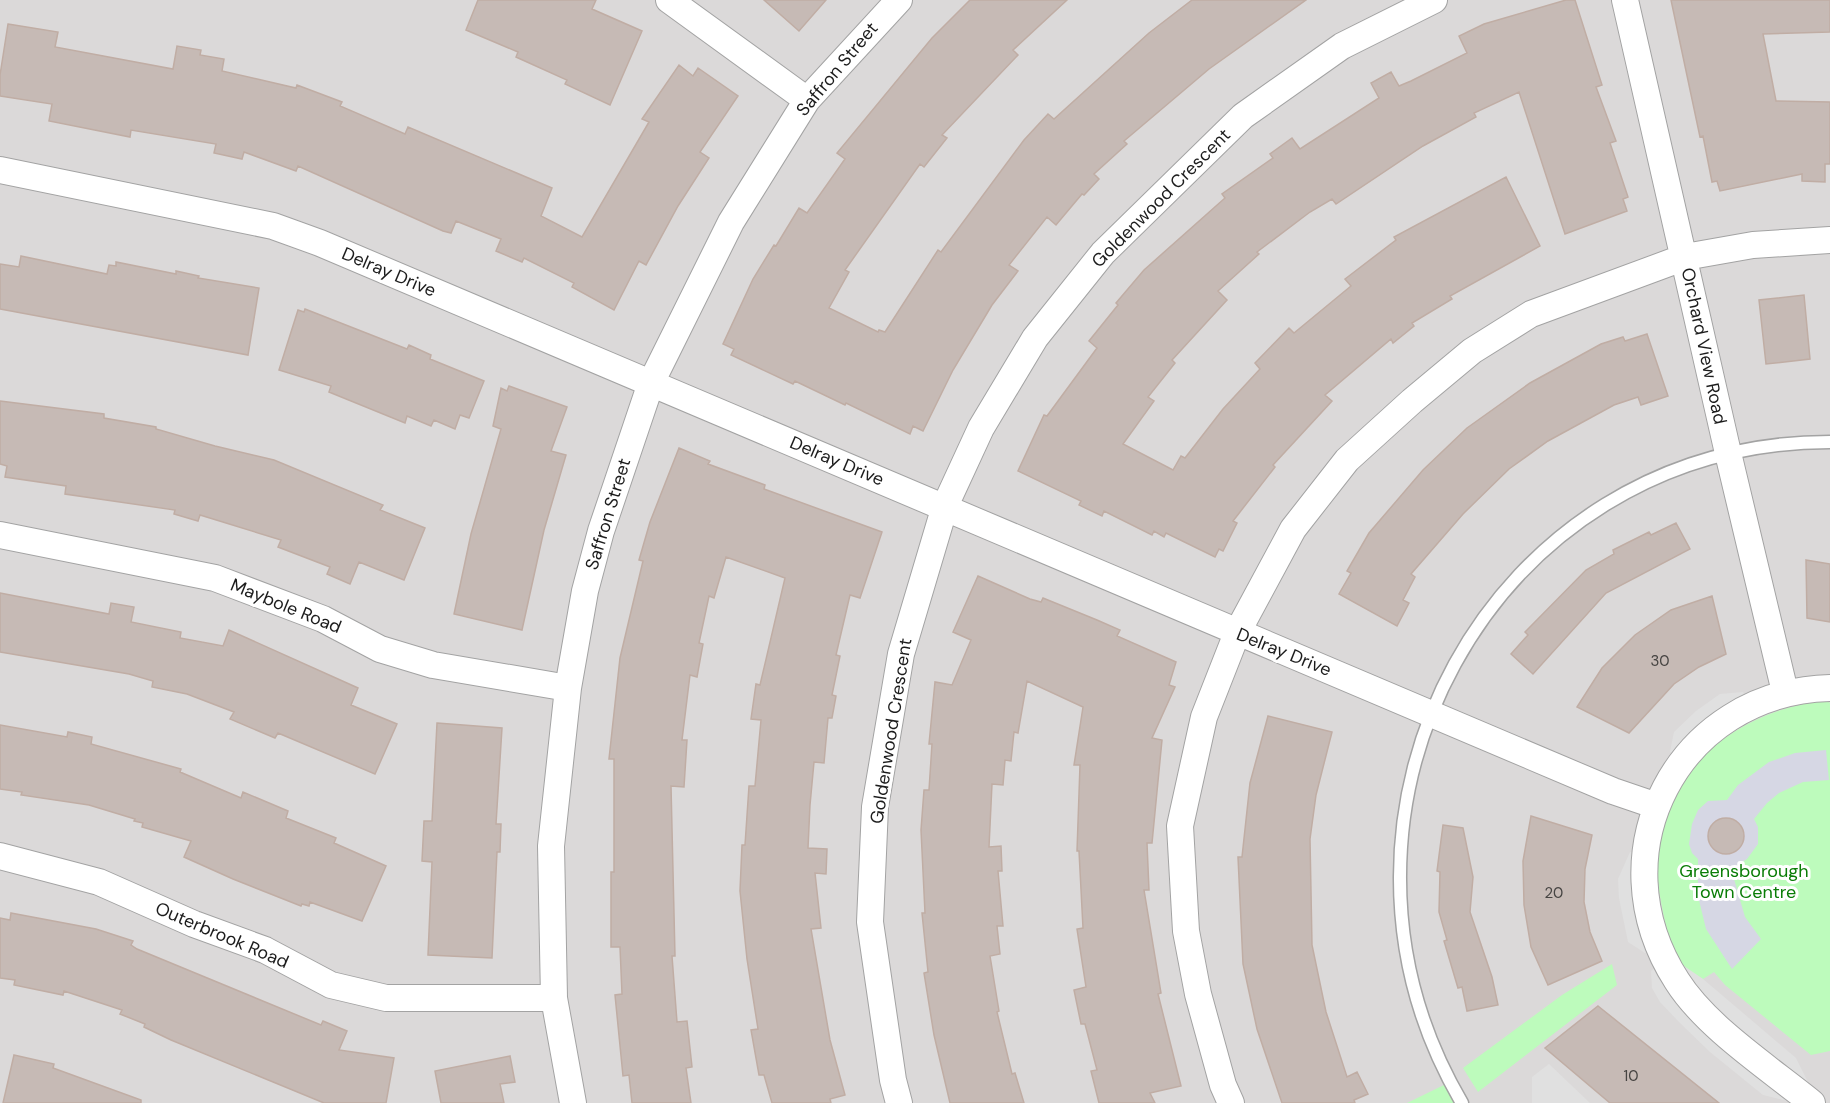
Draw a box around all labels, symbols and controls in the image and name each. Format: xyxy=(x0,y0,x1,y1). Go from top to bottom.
street label: Saffron Street xyxy=(791,17,883,121)
street label: Goldenwood Crescent xyxy=(1086,123,1236,273)
street label: Delray Drive xyxy=(338,241,440,303)
street label: Orchard View Road xyxy=(1676,265,1732,427)
street label: Delray Drive xyxy=(786,430,888,492)
street label: Saffron Street xyxy=(580,455,636,573)
street label: Maybole Road xyxy=(227,573,345,639)
street label: Delray Drive xyxy=(1233,622,1335,682)
street label: Goldenwood Crescent xyxy=(864,637,918,825)
house number: 30 xyxy=(1650,651,1670,671)
park label: Greensborough Town Centre xyxy=(1679,859,1809,904)
house number: 20 xyxy=(1545,883,1563,903)
street label: Outerbrook Road xyxy=(152,896,292,974)
house number: 10 xyxy=(1624,1066,1638,1086)

